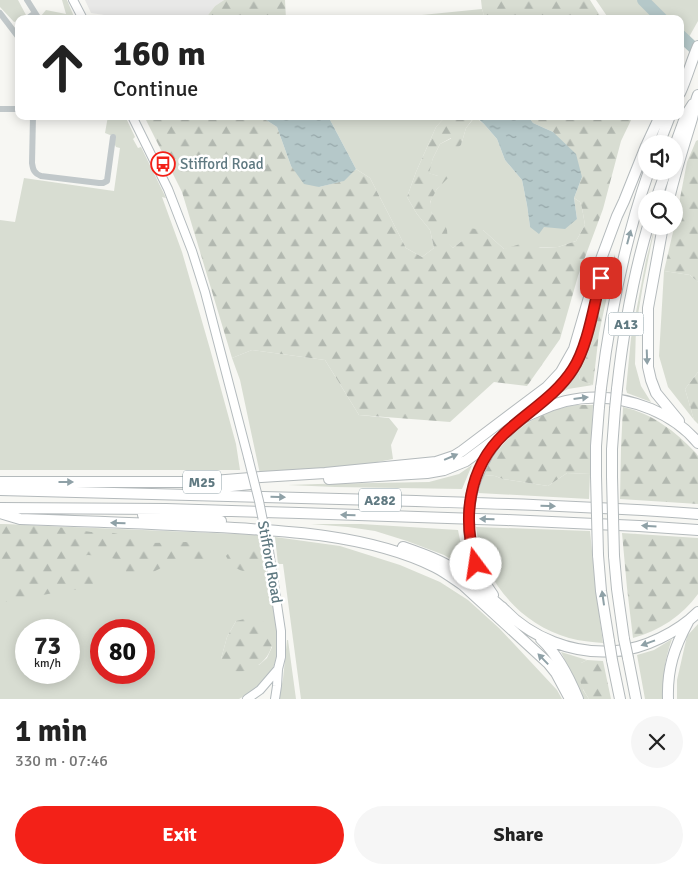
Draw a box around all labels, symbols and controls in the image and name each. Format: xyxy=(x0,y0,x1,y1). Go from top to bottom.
text: 160 m xyxy=(113,32,206,75)
icon: ahead xyxy=(30,35,95,100)
text: Continue xyxy=(113,75,198,102)
map controls xyxy=(638,135,683,235)
button: sound xyxy=(638,135,683,180)
bus stop icon: Stifford Road xyxy=(150,151,176,177)
place label: Stifford Road xyxy=(180,155,264,173)
button: search xyxy=(638,190,683,235)
one-way arrow xyxy=(625,229,633,244)
pin xyxy=(580,257,622,299)
icon: arrive xyxy=(587,264,615,292)
road number: A13 xyxy=(608,312,644,336)
one-way arrow xyxy=(644,349,652,365)
one-way arrow xyxy=(573,394,589,402)
one-way arrow xyxy=(443,453,458,460)
road number: M25 xyxy=(183,471,221,494)
one-way arrow xyxy=(58,478,74,486)
road number: A282 xyxy=(359,488,401,512)
one-way arrow xyxy=(270,493,286,501)
one-way arrow xyxy=(540,502,556,510)
one-way arrow xyxy=(339,510,355,518)
one-way arrow xyxy=(479,515,495,523)
one-way arrow xyxy=(110,518,126,526)
street label: Stifford Road xyxy=(254,519,286,605)
one-way arrow xyxy=(641,522,657,530)
position arrow xyxy=(449,537,501,589)
one-way arrow xyxy=(598,590,606,606)
speed limit sign: 80 xyxy=(90,619,155,684)
text: 73 xyxy=(34,630,61,661)
one-way arrow xyxy=(640,639,655,647)
one-way arrow xyxy=(537,653,549,665)
text: km/h xyxy=(34,656,61,671)
text: 1 min xyxy=(15,713,87,750)
button: close xyxy=(631,716,683,768)
text: 330 m · 07:46 xyxy=(15,751,108,771)
button: Exit xyxy=(15,806,344,864)
button: Share xyxy=(354,806,683,864)

